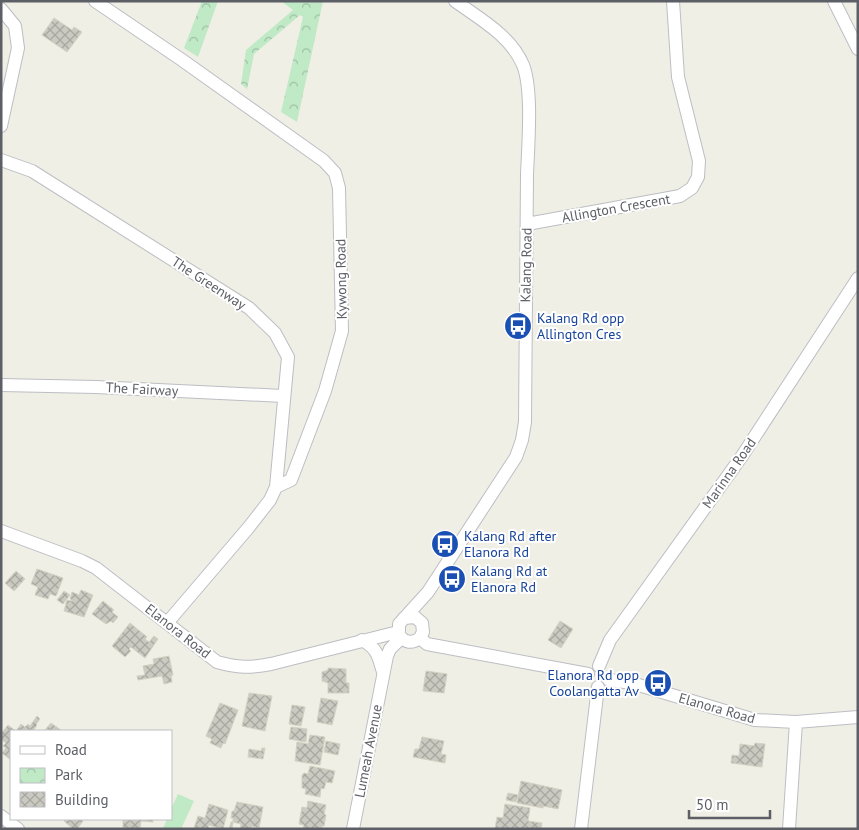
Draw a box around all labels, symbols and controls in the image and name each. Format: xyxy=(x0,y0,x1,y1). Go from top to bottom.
street label: Allington Crescent xyxy=(560,190,672,226)
street label: Kalang Road xyxy=(516,228,536,302)
street label: Kywong Road xyxy=(331,239,351,319)
street label: The Greenway xyxy=(168,252,250,314)
place label: Kalang Rd opp Allington Cres xyxy=(537,309,624,343)
bus stop icon: Kalang Rd opp Allington Cres xyxy=(503,311,533,341)
street label: The Fairway xyxy=(105,378,179,400)
street label: Marinna Road xyxy=(698,434,760,512)
place label: Kalang Rd after Elanora Rd xyxy=(464,527,557,561)
bus stop icon: Kalang Rd after Elanora Rd xyxy=(430,529,460,559)
place label: Kalang Rd at Elanora Rd xyxy=(471,562,548,596)
bus stop icon: Kalang Rd at Elanora Rd xyxy=(437,564,467,594)
street label: Elanora Road xyxy=(141,600,215,662)
place label: Elanora Rd opp Coolangatta Av xyxy=(548,666,639,700)
bus stop icon: Elanora Rd opp Coolangatta Av xyxy=(643,668,673,698)
street label: Elanora Road xyxy=(677,688,757,728)
street label: Lumeah Avenue xyxy=(350,703,386,799)
legend xyxy=(10,730,172,820)
text: Road xyxy=(55,740,87,759)
text: Park xyxy=(55,765,83,784)
scale bar xyxy=(689,788,770,820)
text: Building xyxy=(55,790,109,809)
text: 50 m xyxy=(696,795,729,814)

